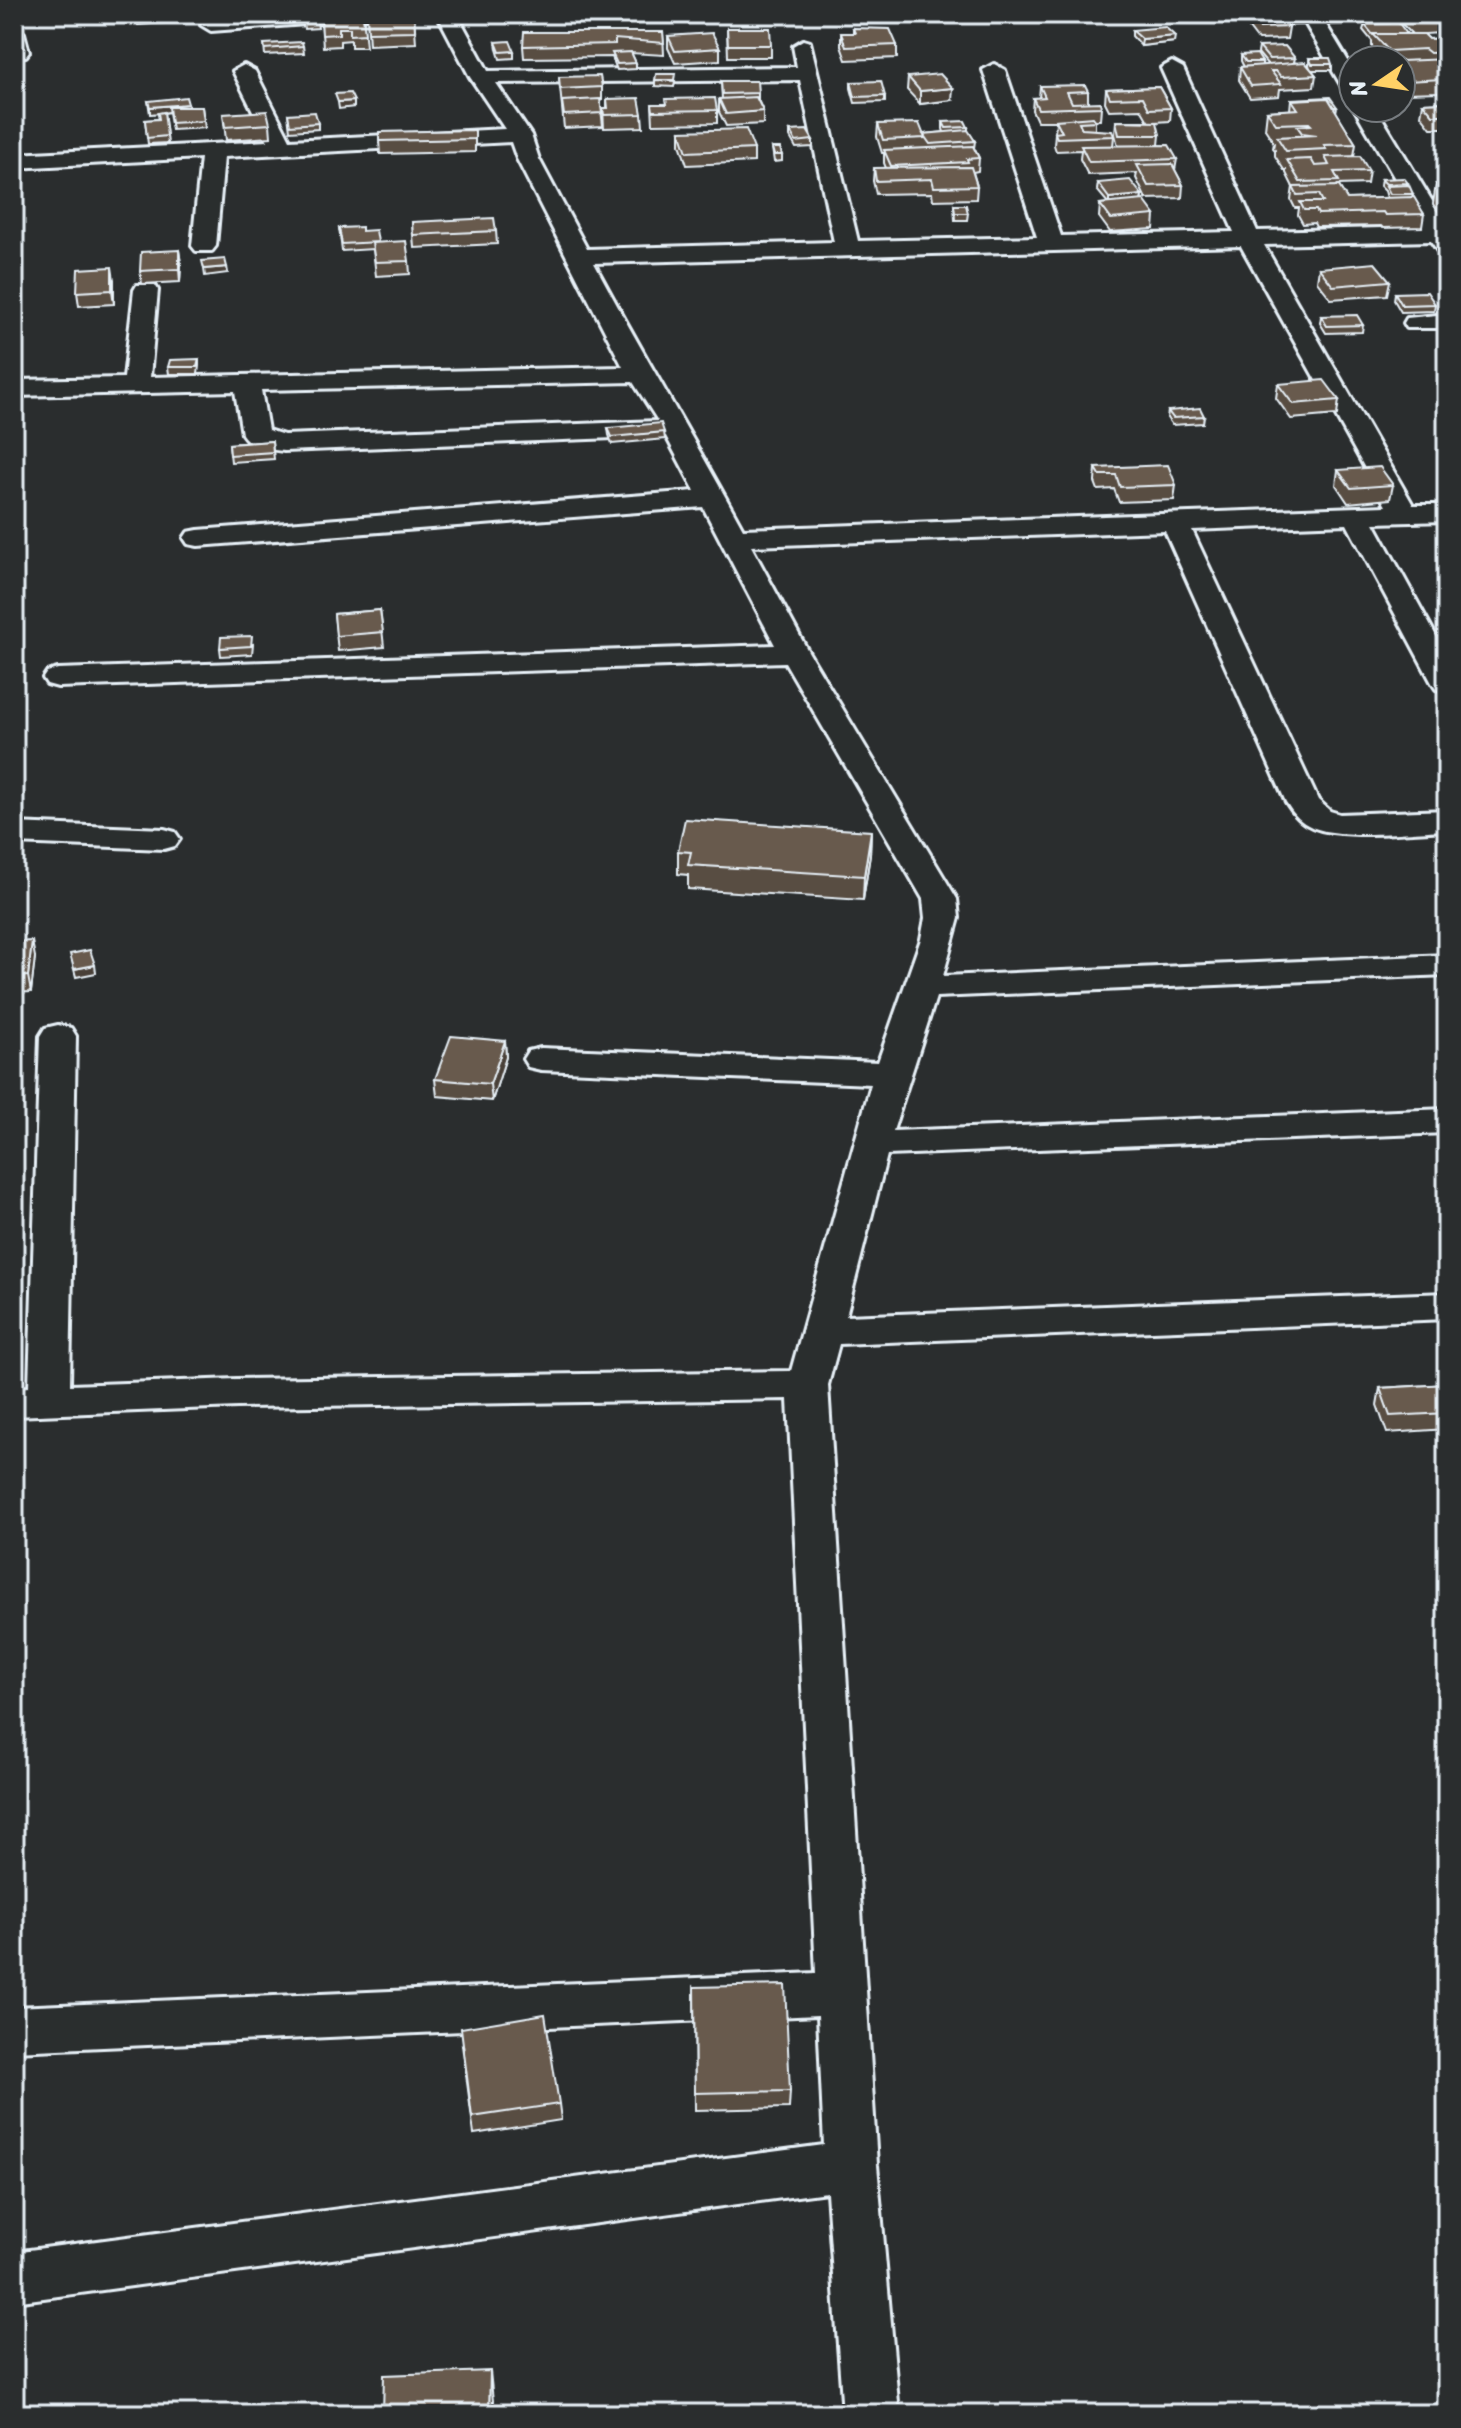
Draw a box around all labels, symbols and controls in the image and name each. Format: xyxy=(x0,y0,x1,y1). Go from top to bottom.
north arrow xyxy=(1337,44,1417,124)
text: N xyxy=(1337,76,1379,101)

